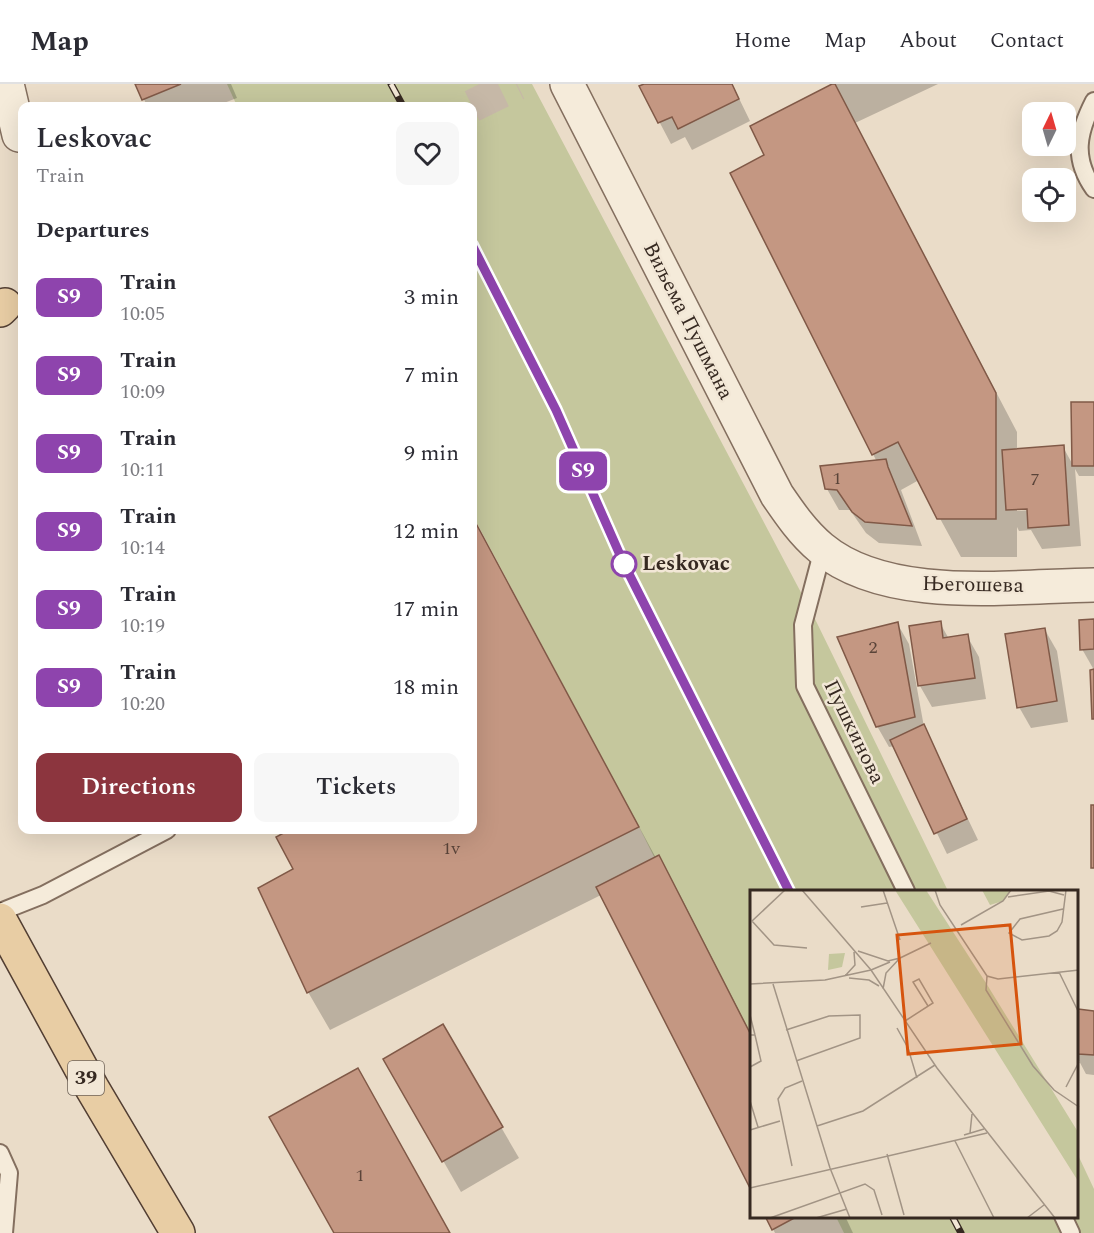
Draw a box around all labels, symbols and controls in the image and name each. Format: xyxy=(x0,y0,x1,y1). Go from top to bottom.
text: Map xyxy=(30,20,89,63)
text: Home xyxy=(734,25,791,57)
text: Map xyxy=(824,25,866,57)
text: About xyxy=(899,25,957,57)
text: Contact xyxy=(990,25,1064,57)
north arrow xyxy=(1022,102,1076,156)
map controls xyxy=(1022,102,1076,222)
text: Leskovac xyxy=(36,117,152,160)
button: heart xyxy=(396,122,459,185)
text: Train xyxy=(36,161,85,191)
button: locate xyxy=(1022,168,1076,222)
text: Departures xyxy=(36,214,150,247)
street label: Виљема Пушмана xyxy=(634,236,742,406)
text: Train xyxy=(120,266,177,299)
text: S9 xyxy=(57,281,81,313)
text: 3 min xyxy=(404,281,459,314)
text: 10:05 xyxy=(120,299,165,329)
text: Train xyxy=(120,344,177,377)
text: S9 xyxy=(57,359,81,391)
text: 7 min xyxy=(404,359,459,392)
text: 10:09 xyxy=(120,377,165,407)
text: Train xyxy=(120,422,177,455)
text: S9 xyxy=(57,437,81,469)
text: 9 min xyxy=(404,437,459,470)
line badge: S9 xyxy=(556,452,610,490)
text: 10:11 xyxy=(120,455,165,485)
text: S9 xyxy=(571,455,595,487)
house number: 1 xyxy=(833,465,842,492)
house number: 7 xyxy=(1031,466,1040,493)
text: Train xyxy=(120,500,177,533)
text: S9 xyxy=(57,515,81,547)
text: 12 min xyxy=(393,515,459,548)
text: 10:14 xyxy=(120,533,165,563)
place label: Leskovac xyxy=(642,548,730,580)
marker: Leskovac xyxy=(611,551,637,577)
street label: Његошева xyxy=(922,568,1025,602)
text: Train xyxy=(120,578,177,611)
text: S9 xyxy=(57,593,81,625)
text: 17 min xyxy=(393,593,459,626)
text: 10:19 xyxy=(120,611,165,641)
house number: 2 xyxy=(869,634,878,661)
text: Train xyxy=(120,656,177,689)
text: S9 xyxy=(57,671,81,703)
text: 18 min xyxy=(393,671,459,704)
street label: Пушкинова xyxy=(815,674,893,790)
text: 10:20 xyxy=(120,689,165,719)
button: Directions xyxy=(36,753,242,822)
button: Tickets xyxy=(254,753,459,822)
house number: 1v xyxy=(442,835,461,862)
inset map xyxy=(750,890,1079,1218)
road number: 39 xyxy=(68,1061,104,1095)
house number: 1 xyxy=(356,1162,365,1189)

